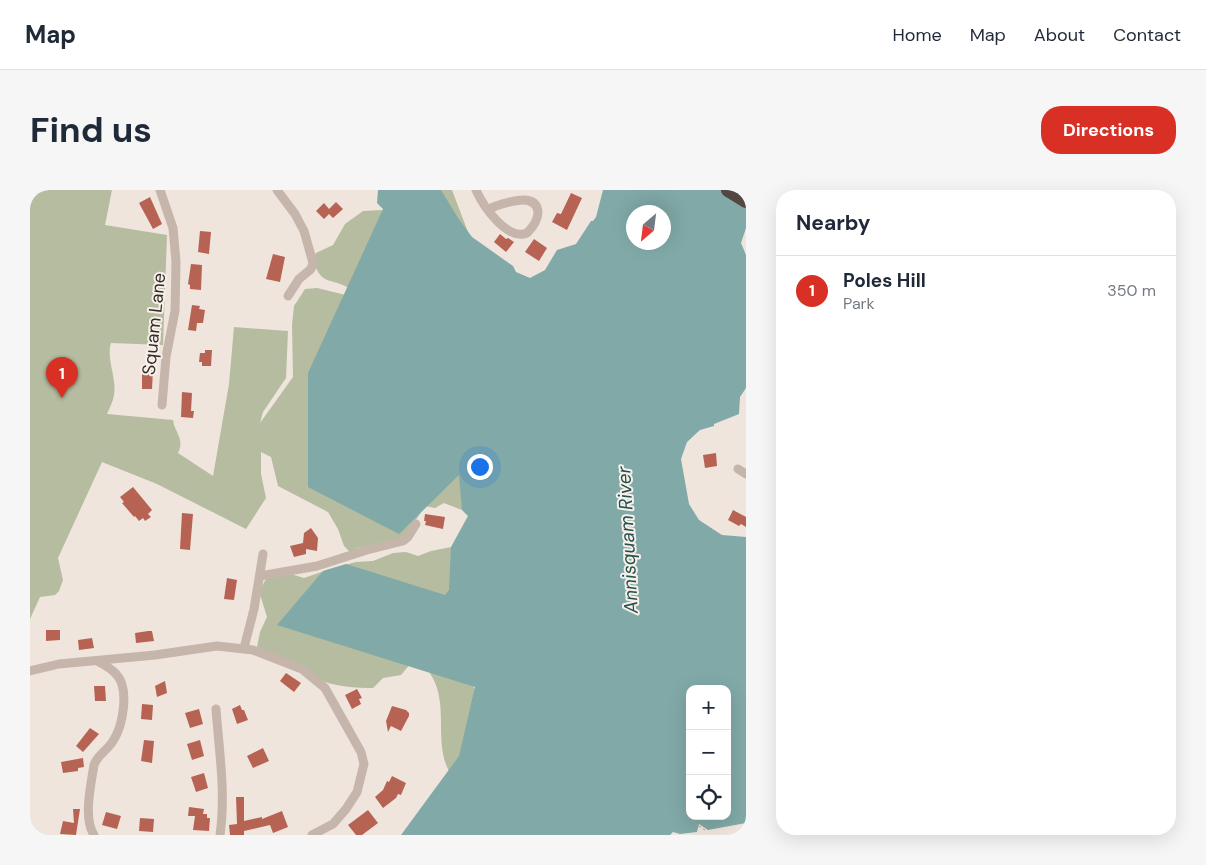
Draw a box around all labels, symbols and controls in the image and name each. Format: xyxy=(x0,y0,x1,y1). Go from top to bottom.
text: Map xyxy=(25,19,76,50)
text: Home xyxy=(892,23,942,47)
text: Map xyxy=(970,23,1006,47)
text: About xyxy=(1034,23,1085,47)
text: Contact xyxy=(1113,23,1181,47)
button: Directions xyxy=(1041,106,1176,154)
text: Find us xyxy=(30,107,152,153)
north arrow xyxy=(626,205,671,250)
text: Nearby xyxy=(796,209,870,237)
text: Poles Hill xyxy=(843,268,926,293)
street label: Squam Lane xyxy=(137,272,171,376)
text: 1 xyxy=(809,280,815,301)
text: 350 m xyxy=(1107,280,1156,301)
text: Park xyxy=(843,293,875,314)
pin: 1 xyxy=(46,357,78,398)
your location xyxy=(467,454,493,480)
water label: Annisquam River xyxy=(611,465,644,615)
map controls xyxy=(686,685,731,820)
button: + xyxy=(686,685,731,730)
button: − xyxy=(686,730,731,775)
button: locate xyxy=(686,775,731,820)

